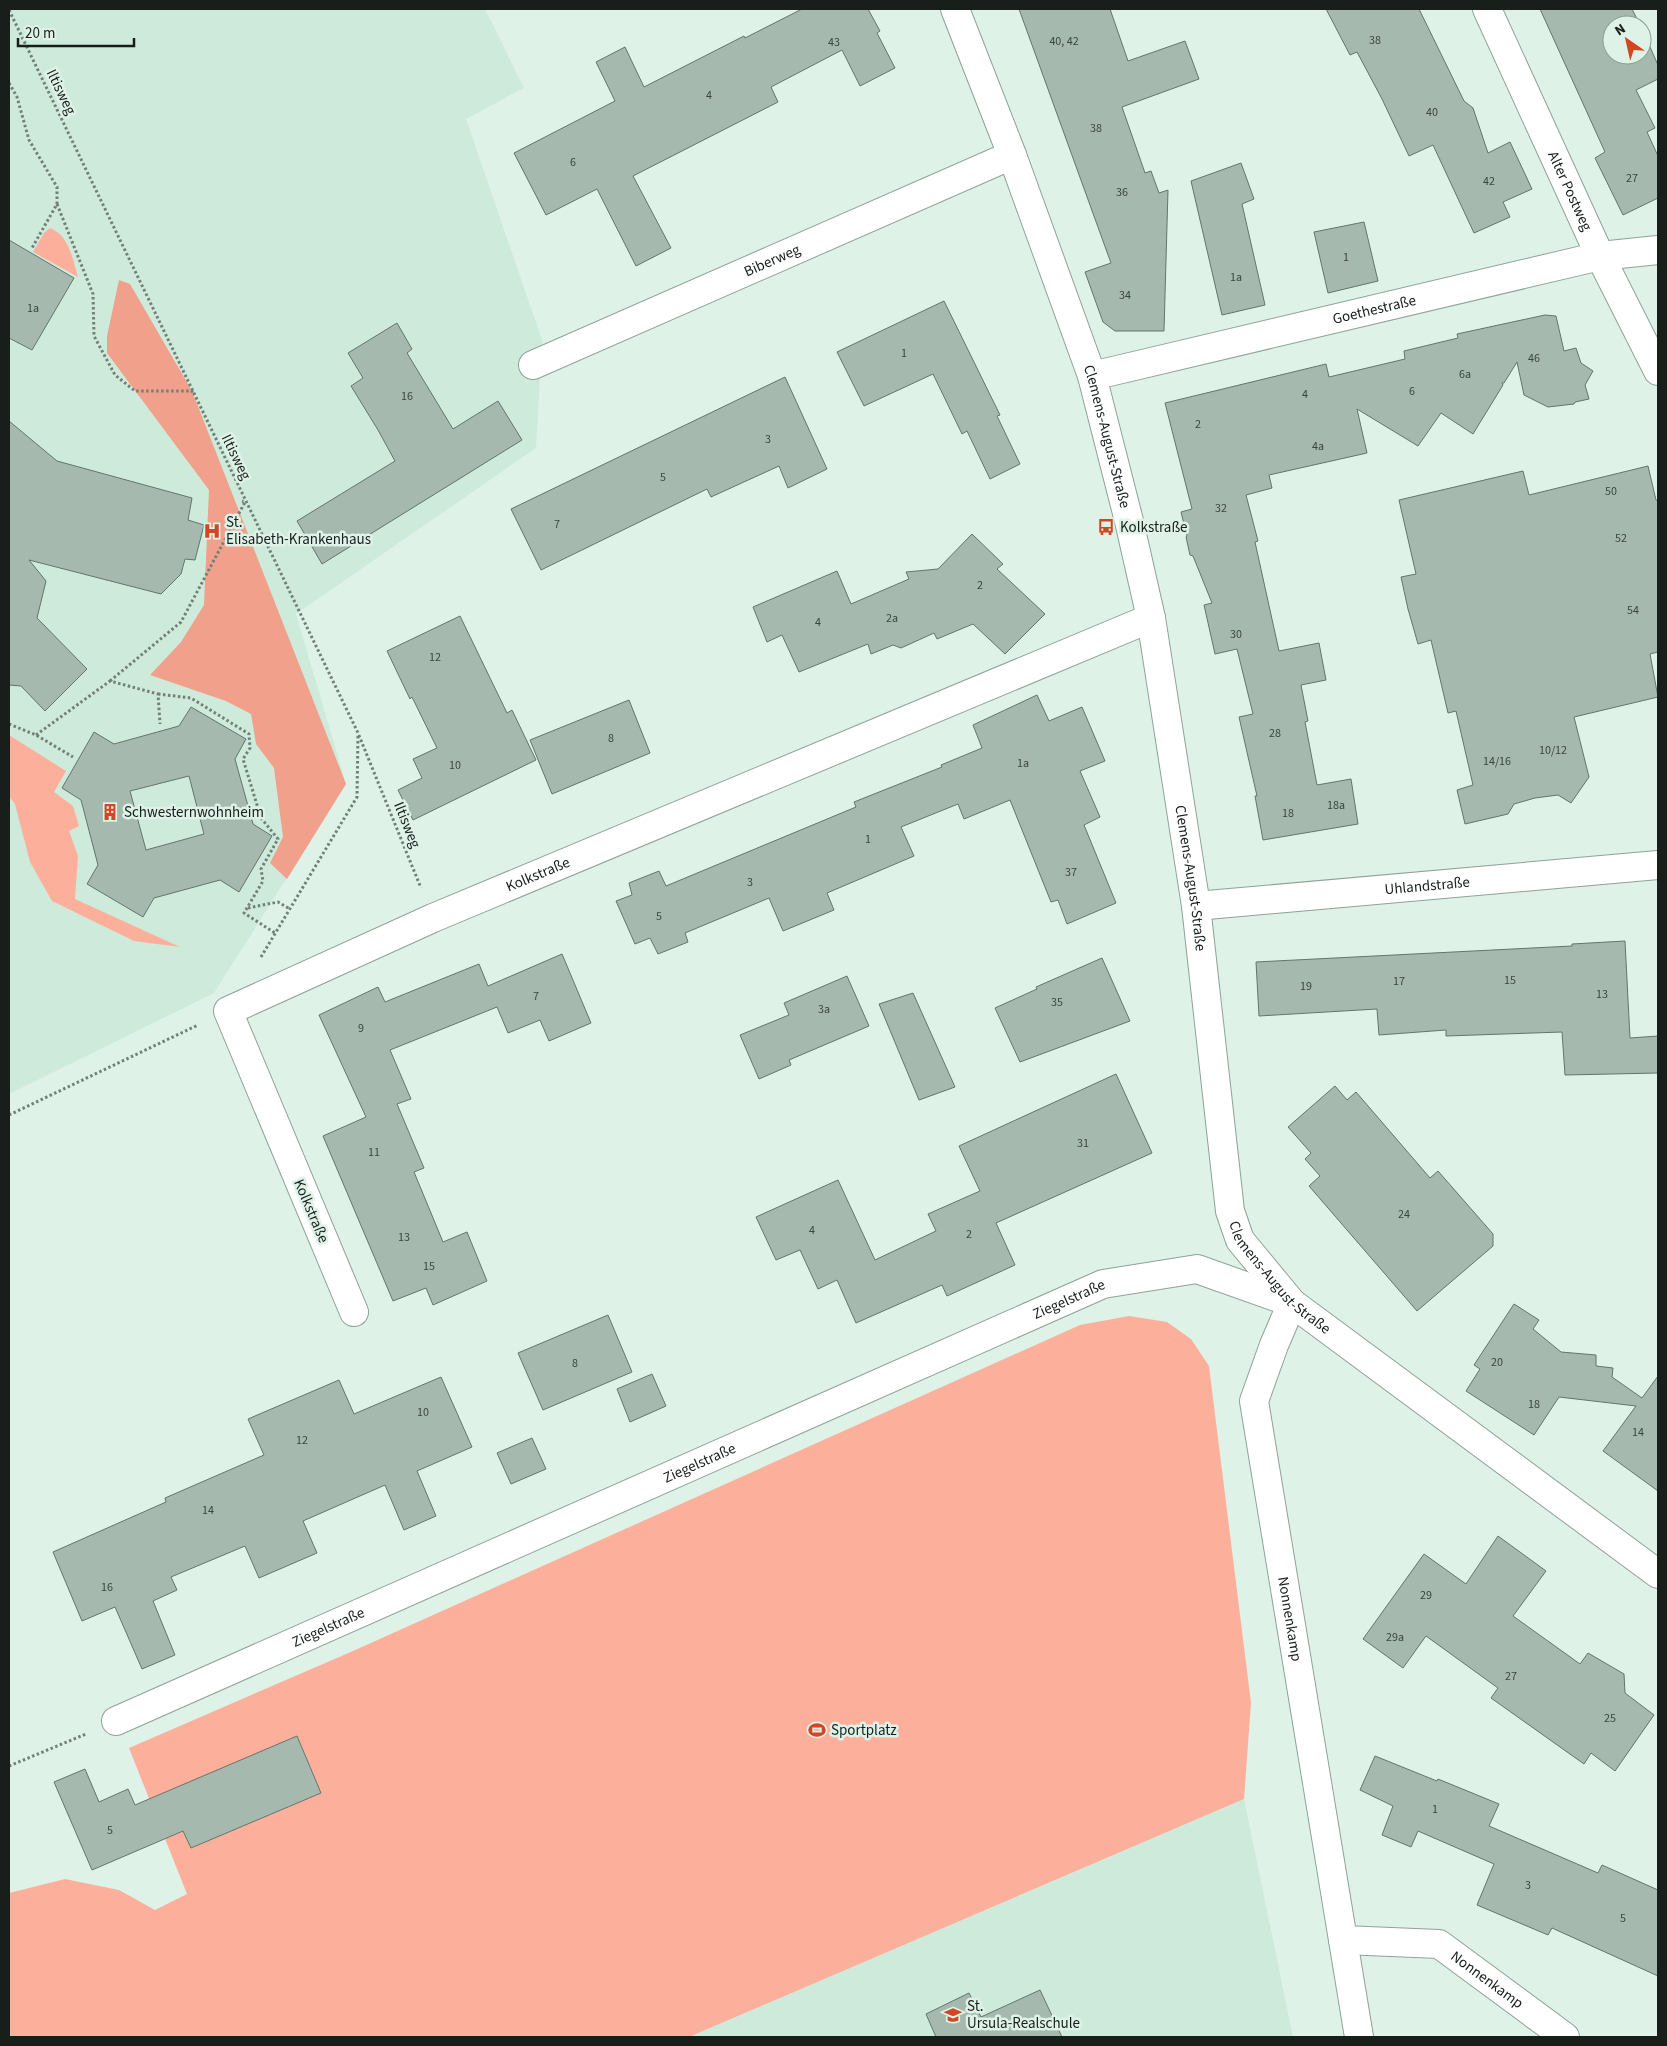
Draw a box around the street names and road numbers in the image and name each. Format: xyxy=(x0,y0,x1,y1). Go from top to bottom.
street label: Iltisweg xyxy=(41,66,81,119)
street label: Alter Postweg xyxy=(1543,148,1598,234)
street label: Biberweg xyxy=(741,238,804,282)
street label: Goethestraße xyxy=(1330,289,1418,329)
street label: Clemens-August-Straße xyxy=(1078,362,1136,510)
street label: Iltisweg xyxy=(216,431,256,484)
street label: Iltisweg xyxy=(388,799,426,852)
street label: Clemens-August-Straße xyxy=(1170,804,1211,952)
street label: Kolkstraße xyxy=(503,851,573,897)
street label: Uhlandstraße xyxy=(1384,871,1471,900)
street label: Kolkstraße xyxy=(288,1176,334,1246)
street label: Clemens-August-Straße xyxy=(1224,1218,1335,1339)
street label: Ziegelstraße xyxy=(1029,1274,1108,1324)
street label: Ziegelstraße xyxy=(660,1437,739,1488)
street label: Nonnenkamp xyxy=(1273,1575,1307,1663)
street label: Ziegelstraße xyxy=(289,1602,368,1652)
street label: Nonnenkamp xyxy=(1447,1946,1528,2013)

